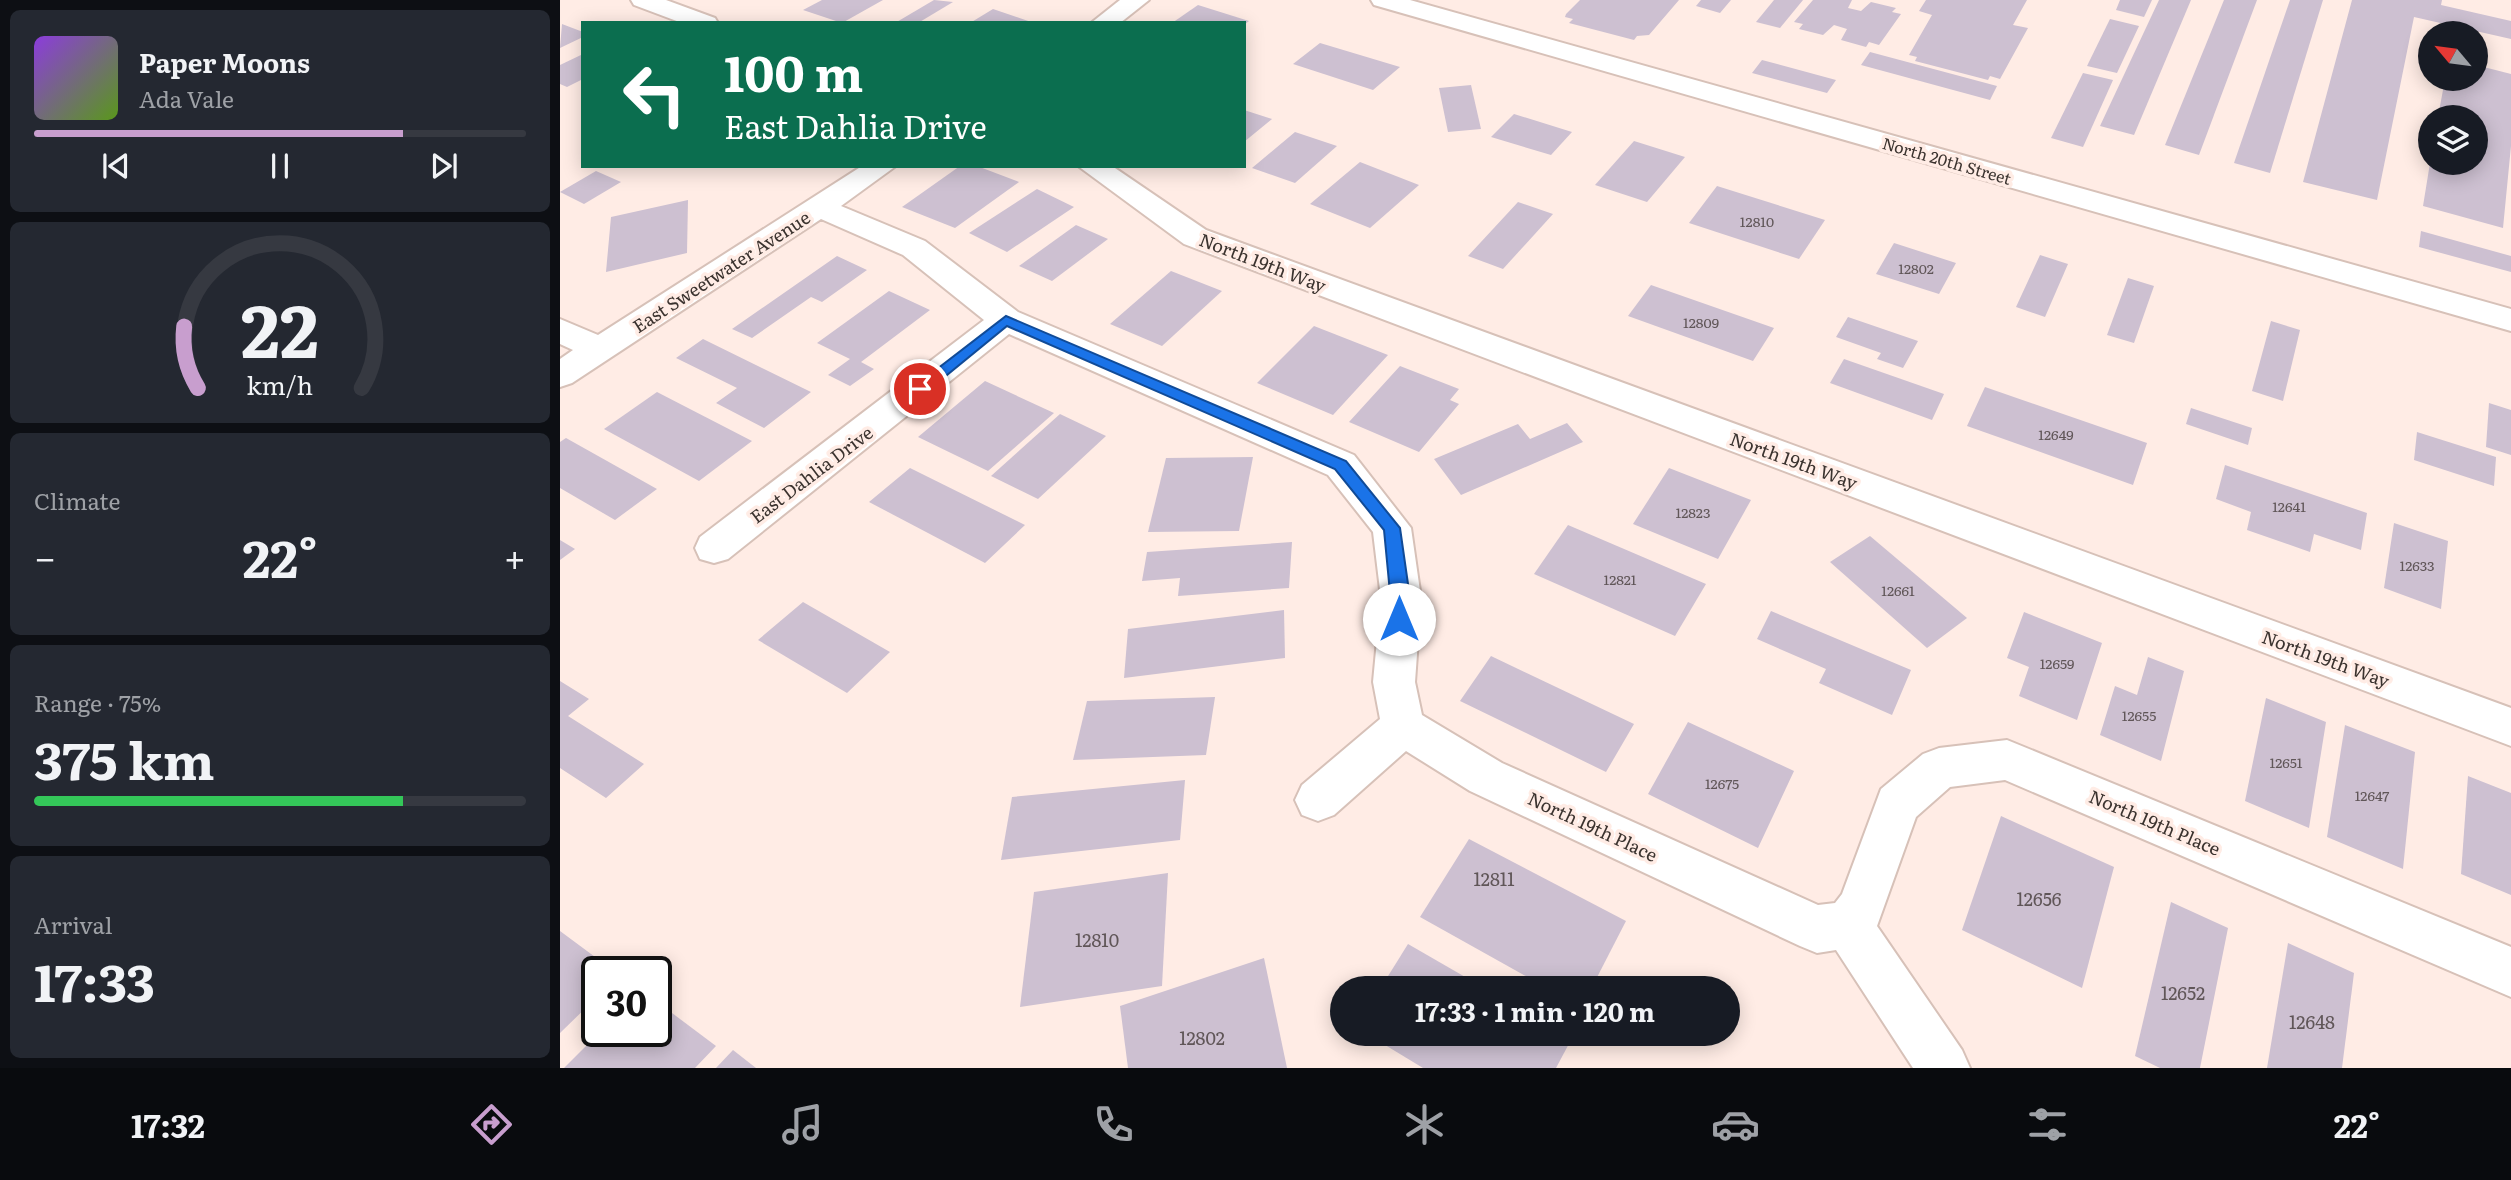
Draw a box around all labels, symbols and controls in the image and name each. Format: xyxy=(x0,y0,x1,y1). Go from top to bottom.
north arrow xyxy=(2418,21,2488,91)
map controls xyxy=(2418,21,2488,175)
text: 100 m xyxy=(724,34,863,107)
text: Paper Moons xyxy=(139,42,310,81)
icon: left xyxy=(609,49,700,140)
text: Ada Vale xyxy=(139,81,234,115)
text: East Dahlia Drive xyxy=(724,101,987,149)
button: layers xyxy=(2418,105,2488,175)
street label: North 20th Street xyxy=(1880,130,2015,190)
icon: previous xyxy=(97,147,135,185)
icon: pause xyxy=(261,147,299,185)
icon: next xyxy=(425,147,463,185)
street label: East Sweetwater Avenue xyxy=(627,203,815,339)
house number: 12810 xyxy=(1740,211,1774,231)
street label: North 19th Way xyxy=(1196,225,1331,299)
house number: 12802 xyxy=(1898,258,1934,278)
text: 22 xyxy=(241,273,319,381)
house number: 12809 xyxy=(1683,312,1719,332)
pin xyxy=(890,359,950,419)
text: km/h xyxy=(247,366,313,403)
icon: arrive xyxy=(901,370,939,408)
street label: East Dahlia Drive xyxy=(744,419,878,529)
street label: North 19th Way xyxy=(1727,424,1862,496)
house number: 12649 xyxy=(2038,424,2074,444)
text: Climate xyxy=(34,483,120,517)
house number: 12641 xyxy=(2272,496,2306,516)
house number: 12823 xyxy=(1676,502,1711,522)
text: 22° xyxy=(242,517,318,594)
text: − xyxy=(34,527,56,584)
text: + xyxy=(504,527,526,584)
house number: 12633 xyxy=(2399,555,2435,575)
house number: 12821 xyxy=(1603,569,1637,589)
house number: 12661 xyxy=(1881,580,1915,600)
position arrow xyxy=(1362,582,1436,656)
street label: North 19th Way xyxy=(2259,622,2394,694)
house number: 12659 xyxy=(2040,653,2074,673)
text: Range · 75% xyxy=(34,685,161,719)
house number: 12655 xyxy=(2122,705,2156,725)
text: 375 km xyxy=(34,719,215,796)
house number: 12651 xyxy=(2269,752,2303,772)
house number: 12675 xyxy=(1705,773,1739,793)
street label: North 19th Place xyxy=(2085,782,2225,862)
street label: North 19th Place xyxy=(1524,784,1662,868)
house number: 12647 xyxy=(2355,785,2389,805)
house number: 12811 xyxy=(1473,865,1515,892)
house number: 12656 xyxy=(2017,885,2062,912)
text: Arrival xyxy=(34,907,113,941)
house number: 12810 xyxy=(1075,926,1119,953)
text: 17:33 xyxy=(34,941,155,1018)
speed limit sign: 30 xyxy=(581,956,672,1047)
house number: 12652 xyxy=(2161,979,2205,1006)
text: 17:33 · 1 min · 120 m xyxy=(1415,991,1655,1030)
house number: 12648 xyxy=(2289,1008,2335,1035)
house number: 12802 xyxy=(1179,1024,1225,1051)
text: 17:32 xyxy=(131,1100,205,1148)
icon: directions xyxy=(467,1100,516,1149)
icon: music xyxy=(778,1100,827,1149)
icon: phone xyxy=(1089,1100,1138,1149)
icon: climate xyxy=(1400,1100,1449,1149)
icon: car xyxy=(1711,1100,1760,1149)
icon: filters xyxy=(2023,1100,2072,1149)
text: 22° xyxy=(2334,1100,2380,1148)

